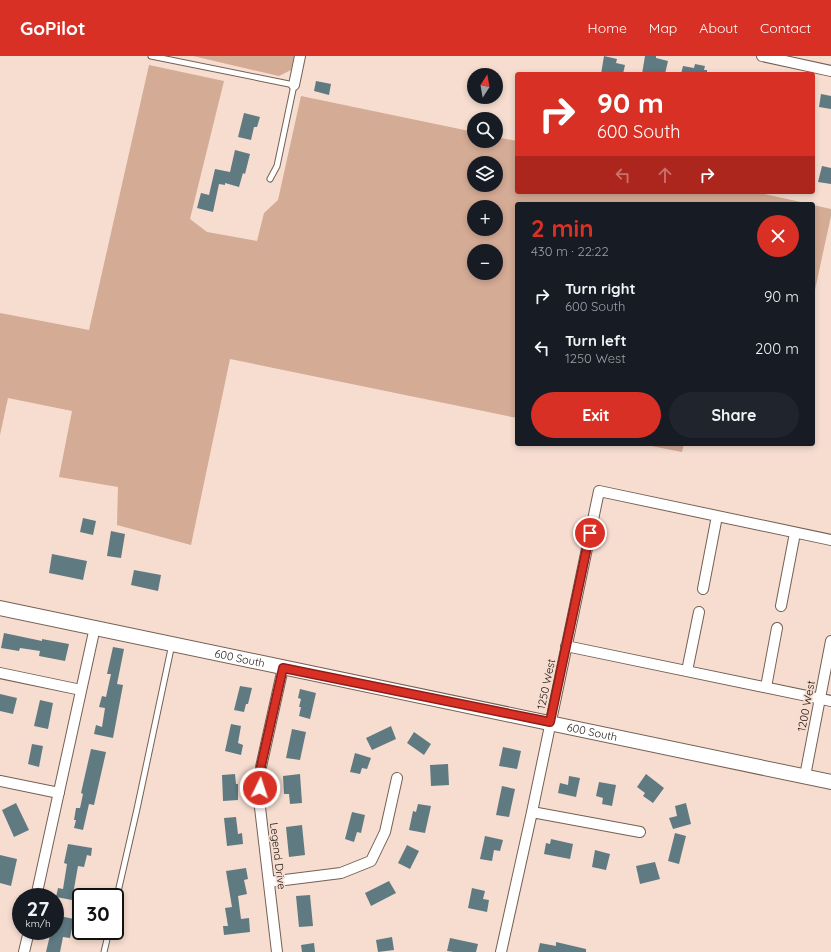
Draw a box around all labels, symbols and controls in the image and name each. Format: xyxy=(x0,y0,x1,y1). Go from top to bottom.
text: GoPilot xyxy=(20,16,86,40)
text: Home xyxy=(588,19,627,37)
text: Map xyxy=(649,19,677,37)
text: About xyxy=(699,19,738,37)
text: Contact xyxy=(760,19,811,37)
north arrow xyxy=(467,68,503,104)
map controls xyxy=(467,68,503,280)
text: 90 m xyxy=(597,85,664,120)
icon: right xyxy=(531,88,583,140)
button: search xyxy=(467,112,503,148)
text: 600 South xyxy=(597,120,681,143)
button: layers xyxy=(467,156,503,192)
icon: left xyxy=(612,164,634,186)
icon: ahead xyxy=(654,164,676,186)
icon: right xyxy=(696,164,718,186)
button: + xyxy=(467,200,503,236)
text: 2 min xyxy=(531,213,593,243)
button: close xyxy=(757,215,799,257)
text: 430 m · 22:22 xyxy=(531,243,609,259)
button: − xyxy=(467,244,503,280)
text: Turn right xyxy=(565,279,636,298)
icon: right xyxy=(531,285,553,307)
text: 90 m xyxy=(764,287,799,306)
text: 600 South xyxy=(565,298,625,314)
text: Turn left xyxy=(565,331,627,350)
icon: left xyxy=(531,337,553,359)
text: 200 m xyxy=(755,339,799,358)
text: 1250 West xyxy=(565,350,626,366)
button: Exit xyxy=(531,392,661,438)
button: Share xyxy=(669,392,799,438)
pin xyxy=(573,516,607,550)
icon: arrive xyxy=(579,522,601,544)
street label: 600 South xyxy=(213,646,266,670)
street label: 1250 West xyxy=(534,657,558,711)
street label: 1200 West xyxy=(794,679,818,733)
street label: 600 South xyxy=(566,720,619,744)
position arrow xyxy=(239,767,281,809)
street label: Legend Drive xyxy=(267,822,289,890)
speed limit sign: 30 xyxy=(72,888,124,940)
text: 27 xyxy=(27,896,49,921)
text: km/h xyxy=(25,917,51,930)

